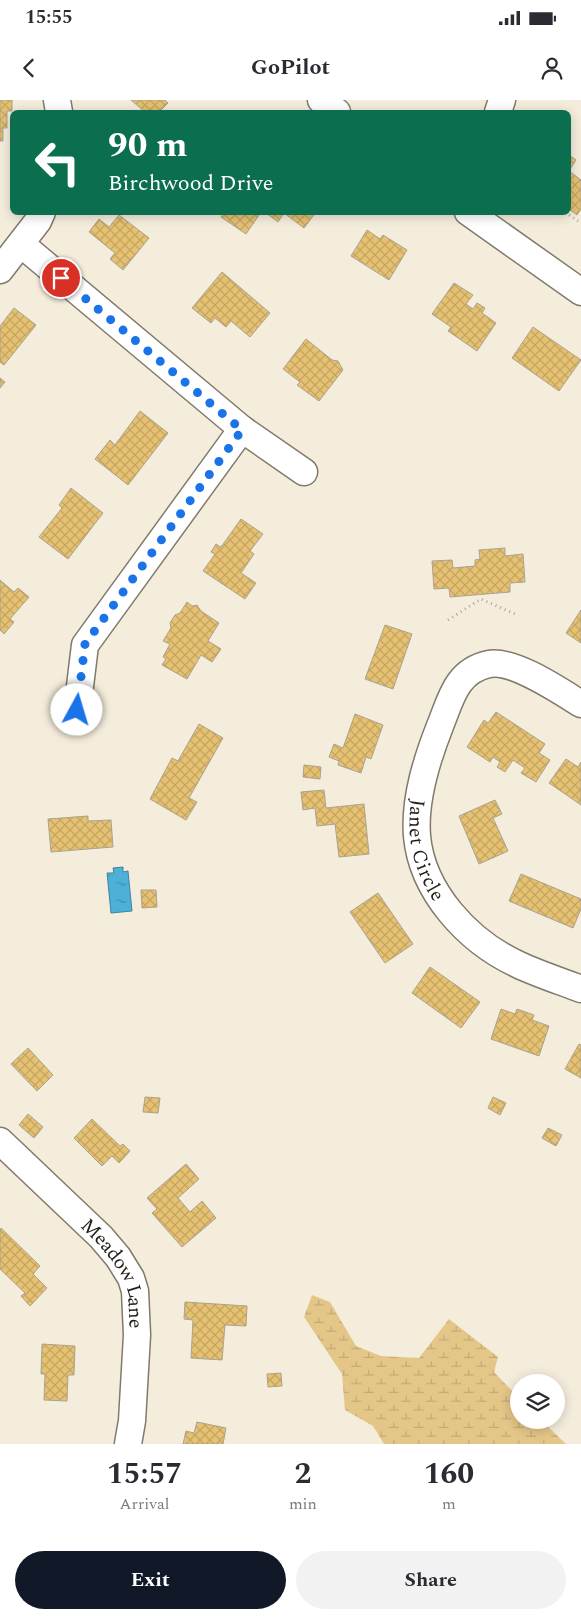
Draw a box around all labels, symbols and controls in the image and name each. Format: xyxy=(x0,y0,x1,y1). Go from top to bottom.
text: 15:55 xyxy=(25,3,73,32)
text: GoPilot xyxy=(251,51,330,84)
icon: back xyxy=(15,54,43,82)
icon: person xyxy=(538,54,566,82)
text: 90 m xyxy=(108,119,188,172)
icon: left xyxy=(25,130,90,195)
text: Birchwood Drive xyxy=(108,167,273,200)
pin xyxy=(40,257,82,299)
icon: arrive xyxy=(47,264,75,292)
position arrow xyxy=(50,683,102,735)
street label: Janet Circle xyxy=(400,797,452,907)
street label: Meadow Lane xyxy=(74,1211,151,1329)
map controls xyxy=(510,1374,565,1429)
button: layers xyxy=(510,1374,565,1429)
text: 15:57 xyxy=(107,1451,182,1497)
text: 2 xyxy=(294,1451,311,1497)
text: 160 xyxy=(424,1451,474,1497)
text: Arrival xyxy=(120,1492,169,1516)
text: min xyxy=(289,1492,317,1516)
text: m xyxy=(442,1492,456,1516)
button: Exit xyxy=(15,1551,286,1609)
button: Share xyxy=(296,1551,566,1609)

